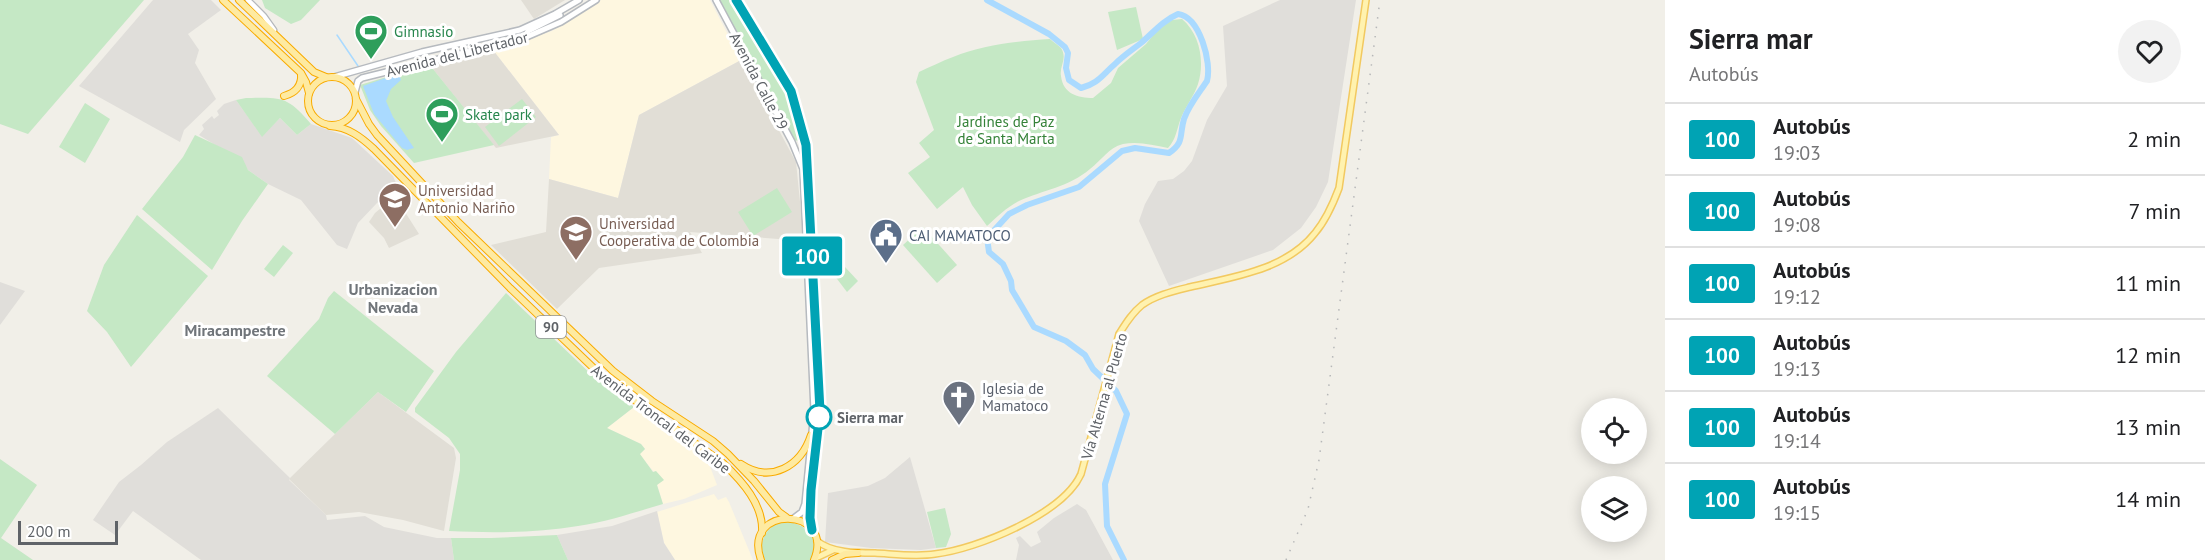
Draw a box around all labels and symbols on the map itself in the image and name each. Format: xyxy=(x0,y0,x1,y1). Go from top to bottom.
sports icon: Gimnasio xyxy=(353,13,389,60)
place label: Gimnasio xyxy=(394,22,453,41)
street label: Avenida del Libertador xyxy=(384,27,530,81)
street label: Avenida Calle 29 xyxy=(725,29,793,133)
sports icon: Skate park xyxy=(424,96,460,143)
place label: Skate park xyxy=(465,105,533,124)
park label: Jardines de Paz de Santa Marta xyxy=(957,112,1055,148)
school or university icon: Universidad Antonio Nariño xyxy=(377,181,413,228)
place label: Universidad Antonio Nariño xyxy=(418,181,515,217)
school or university icon: Universidad Cooperativa de Colombia xyxy=(558,214,594,261)
place label: Universidad Cooperativa de Colombia xyxy=(599,214,759,250)
public building icon: CAI MAMATOCO xyxy=(868,217,904,264)
place label: CAI MAMATOCO xyxy=(909,226,1011,245)
line badge: 100 xyxy=(778,236,846,276)
district label: Urbanizacion Nevada xyxy=(349,279,438,317)
road number: 90 xyxy=(536,316,566,338)
district label: Miracampestre xyxy=(184,320,286,340)
street label: Vía Alterna al Puerto xyxy=(1077,330,1131,463)
street label: Avenida Troncal del Caribe xyxy=(588,360,734,478)
church icon: Iglesia de Mamatoco xyxy=(941,379,977,426)
place label: Iglesia de Mamatoco xyxy=(982,379,1048,415)
marker: Sierra mar xyxy=(806,404,832,430)
place label: Sierra mar xyxy=(837,408,904,427)
scale bar xyxy=(18,518,118,546)

